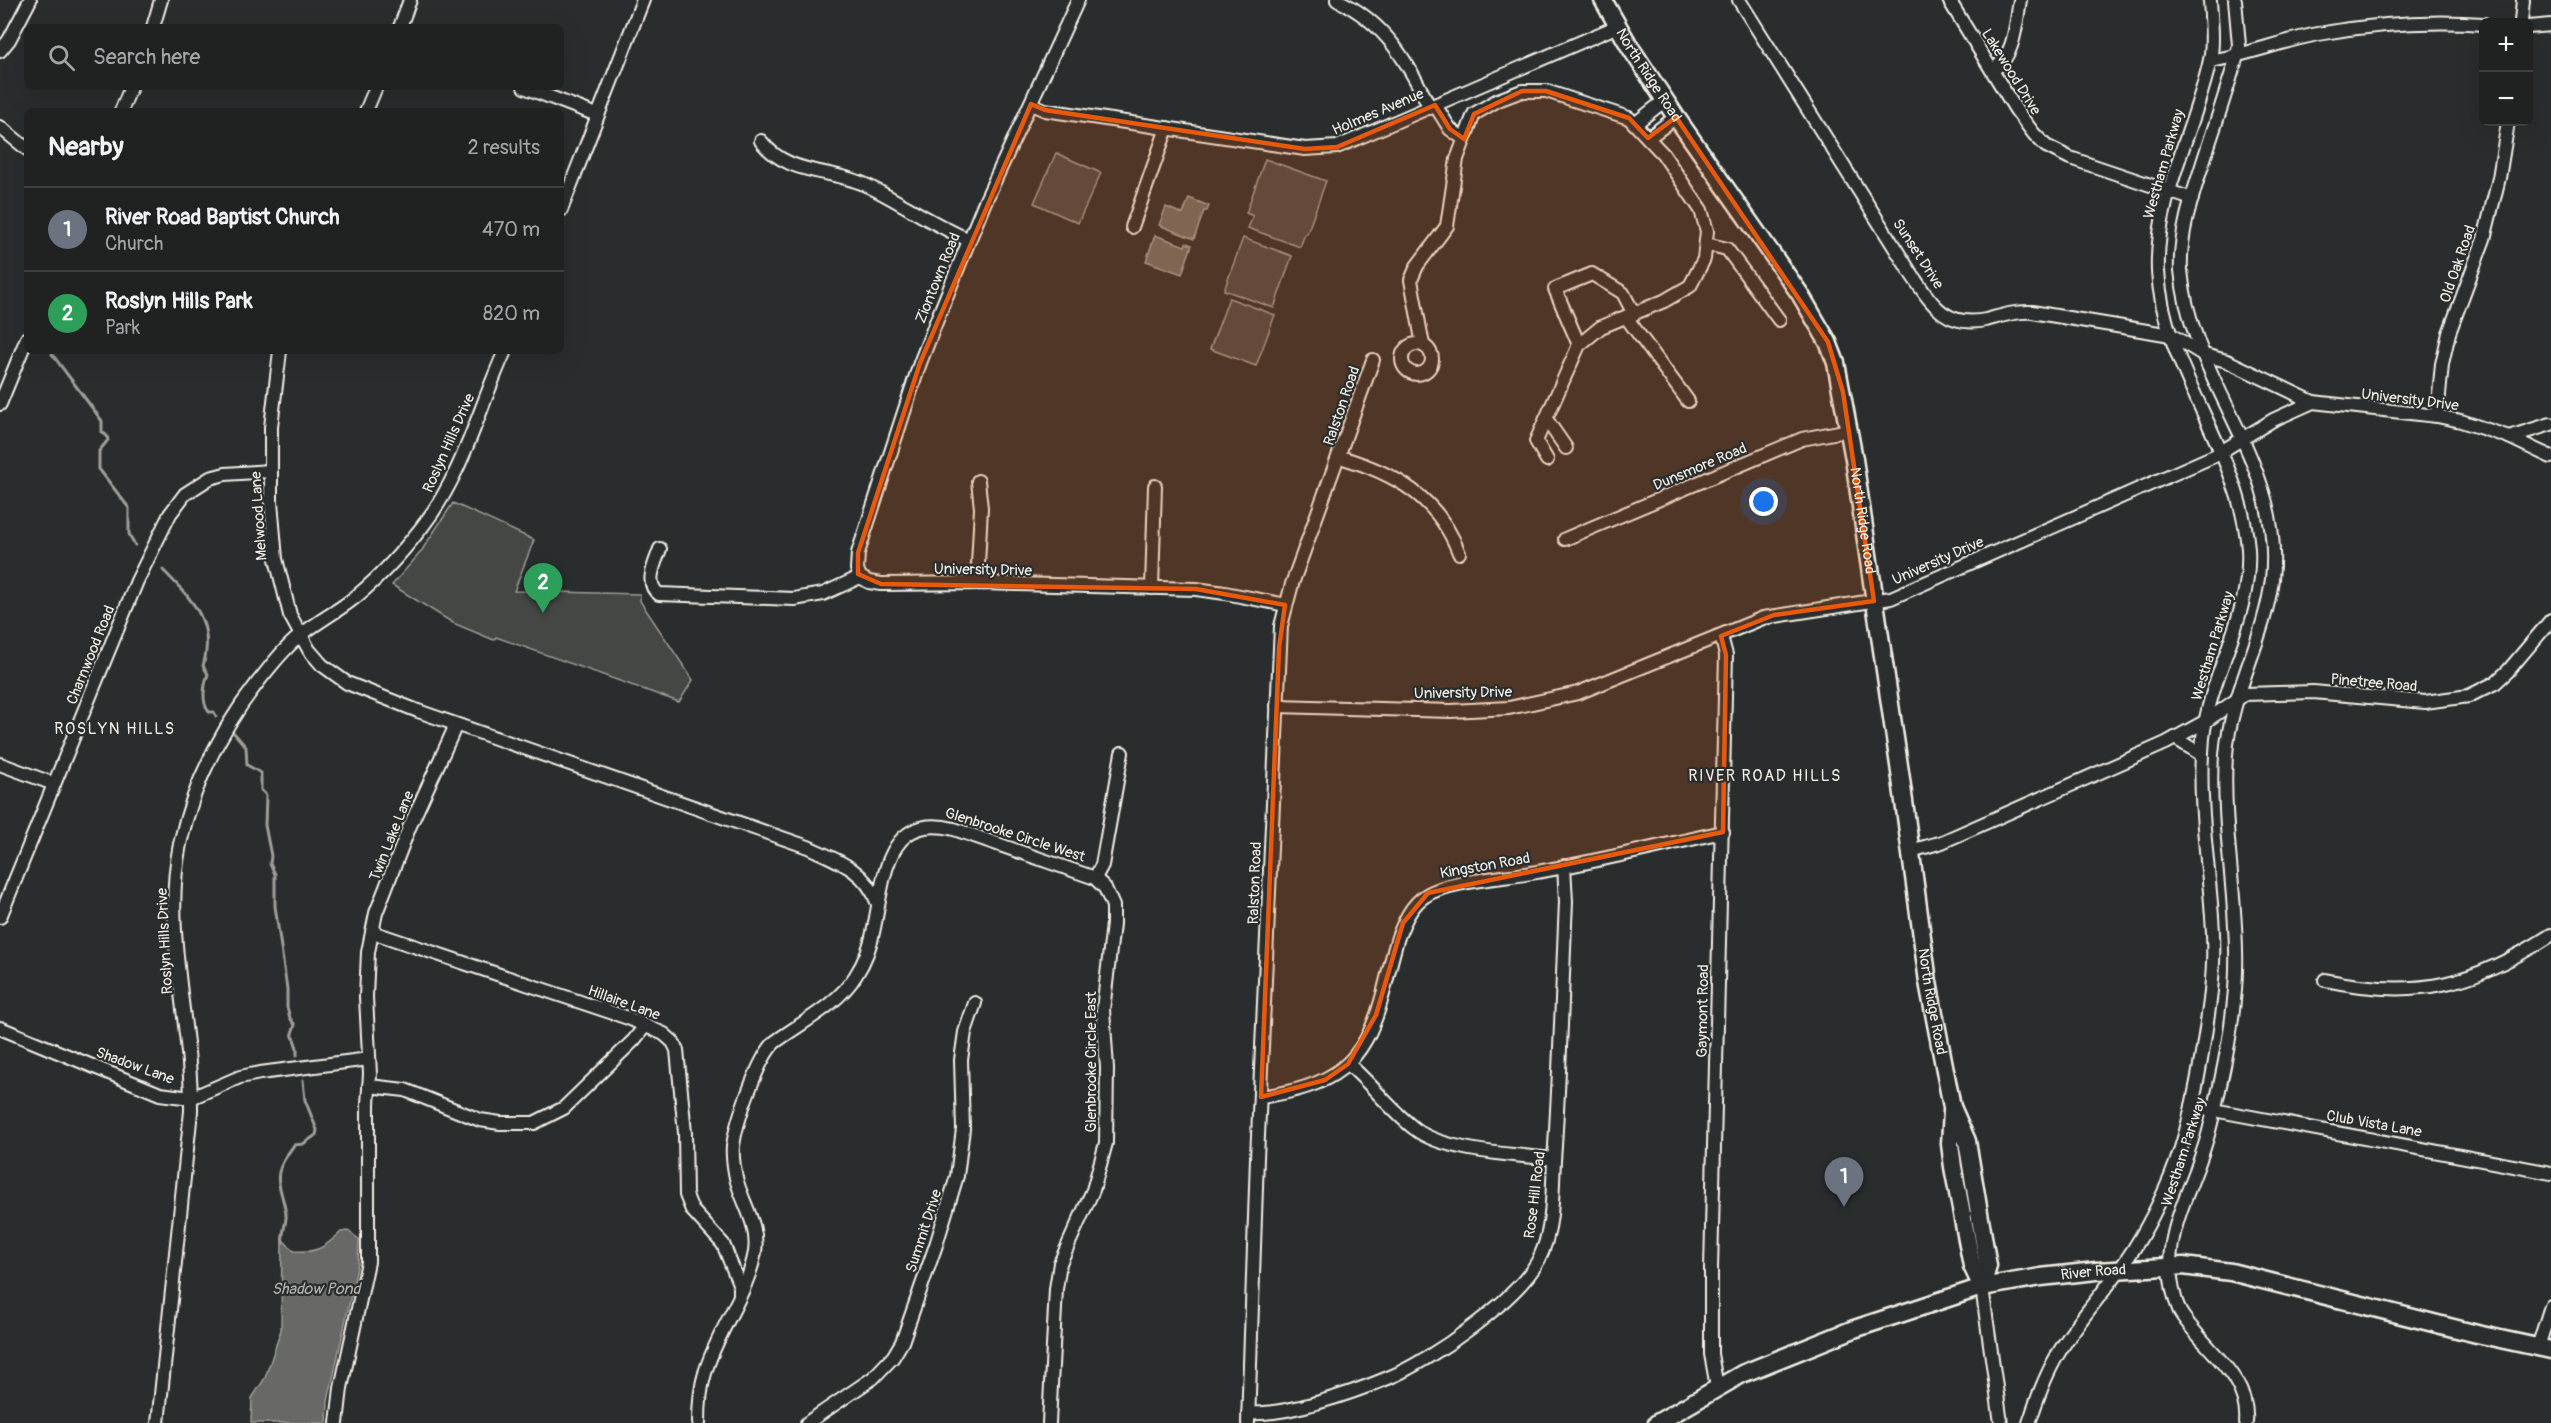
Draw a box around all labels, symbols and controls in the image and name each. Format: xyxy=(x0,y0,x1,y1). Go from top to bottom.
map controls xyxy=(2479,18,2533,126)
button: + xyxy=(2479,18,2533,72)
search box xyxy=(24,24,564,90)
street label: North Ridge Road xyxy=(1612,25,1686,126)
street label: Lakewood Drive xyxy=(1977,25,2045,119)
icon: search xyxy=(45,41,78,74)
text: Search here xyxy=(93,43,200,71)
button: − xyxy=(2479,72,2533,126)
street label: Holmes Avenue xyxy=(1329,84,1427,140)
street label: Westham Parkway xyxy=(2139,106,2189,221)
text: Nearby xyxy=(48,131,124,163)
text: 2 results xyxy=(468,135,540,160)
text: River Road Baptist Church xyxy=(105,203,340,231)
street label: Sunset Drive xyxy=(1888,215,1948,293)
text: 1 xyxy=(64,217,71,242)
text: 470 m xyxy=(482,217,540,242)
street label: Old Oak Road xyxy=(2436,223,2480,305)
street label: Ziontown Road xyxy=(911,230,965,326)
text: Church xyxy=(105,231,163,256)
text: Roslyn Hills Park xyxy=(105,287,253,315)
text: 2 xyxy=(62,301,73,326)
text: 820 m xyxy=(483,301,540,326)
text: Park xyxy=(105,315,140,340)
street label: Ralston Road xyxy=(1320,364,1364,448)
street label: University Drive xyxy=(2360,385,2460,415)
street label: Roslyn Hills Drive xyxy=(419,390,480,495)
street label: Dunsmore Road xyxy=(1650,439,1750,495)
street label: North Ridge Road xyxy=(1846,466,1880,575)
street label: Melwood Lane xyxy=(246,470,272,561)
your location xyxy=(1749,487,1778,516)
street label: University Drive xyxy=(1889,532,1987,590)
street label: University Drive xyxy=(934,560,1033,580)
pin: 2 xyxy=(524,564,562,613)
street label: Westham Parkway xyxy=(2187,588,2239,703)
street label: Charnwood Road xyxy=(63,603,119,707)
street label: Pinetree Road xyxy=(2330,670,2418,696)
street label: University Drive xyxy=(1414,683,1513,703)
district label: ROSLYN HILLS xyxy=(54,719,176,739)
district label: RIVER ROAD HILLS xyxy=(1688,766,1842,786)
street label: Twin Lake Lane xyxy=(365,788,419,884)
street label: Glenbrooke Circle West xyxy=(942,803,1088,867)
street label: Ralston Road xyxy=(1244,841,1266,925)
street label: Kingston Road xyxy=(1439,849,1531,883)
street label: Roslyn Hills Drive xyxy=(153,887,177,995)
street label: North Ridge Road xyxy=(1914,947,1951,1056)
street label: Gaymont Road xyxy=(1693,964,1713,1058)
street label: Hillaire Lane xyxy=(585,981,663,1025)
street label: Glenbrooke Circle East xyxy=(1082,991,1101,1133)
street label: Shadow Lane xyxy=(93,1043,177,1089)
street label: Westham Parkway xyxy=(2157,1095,2211,1209)
street label: Club Vista Lane xyxy=(2325,1106,2424,1142)
street label: Rose Hill Road xyxy=(1520,1150,1550,1240)
pin: 1 xyxy=(1824,1158,1864,1207)
street label: Summit Drive xyxy=(902,1186,947,1275)
street label: River Road xyxy=(2060,1260,2127,1284)
water label: Shadow Pond xyxy=(272,1279,362,1299)

